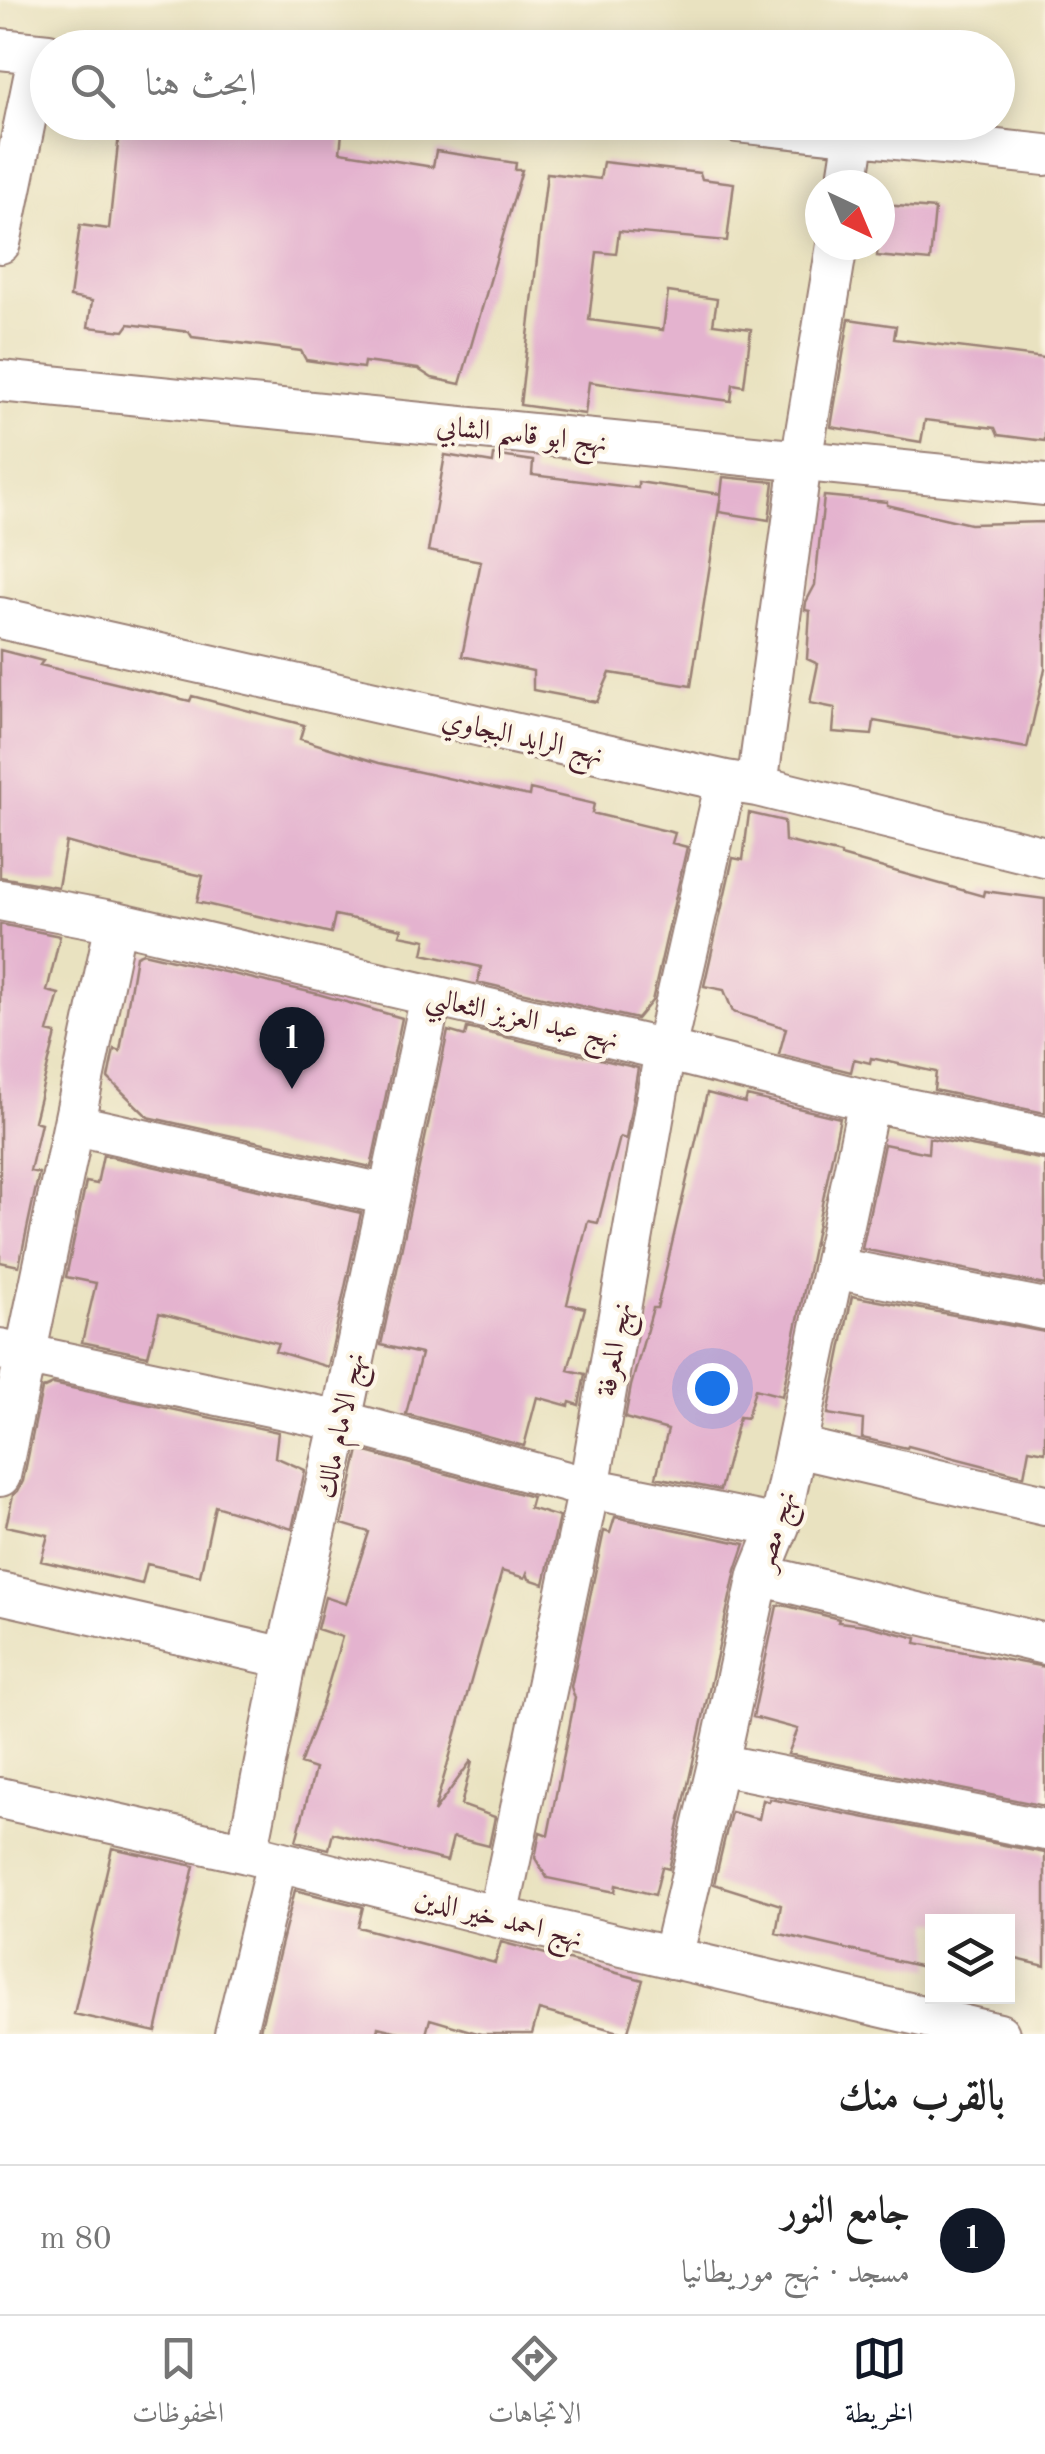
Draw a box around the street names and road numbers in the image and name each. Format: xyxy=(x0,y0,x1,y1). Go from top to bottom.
street label: نهج ابو قاسم الشابي xyxy=(434,413,608,470)
street label: نهج الرايد البجاوي xyxy=(437,706,606,779)
street label: نهج عبد العزيز الثعالبي xyxy=(421,984,621,1065)
street label: نهج المعرفة xyxy=(594,1300,646,1400)
street label: نهج الامام مالك xyxy=(313,1350,379,1503)
street label: نهج مصر xyxy=(751,1488,810,1579)
street label: نهج احمد خير الدين xyxy=(410,1886,585,1962)

